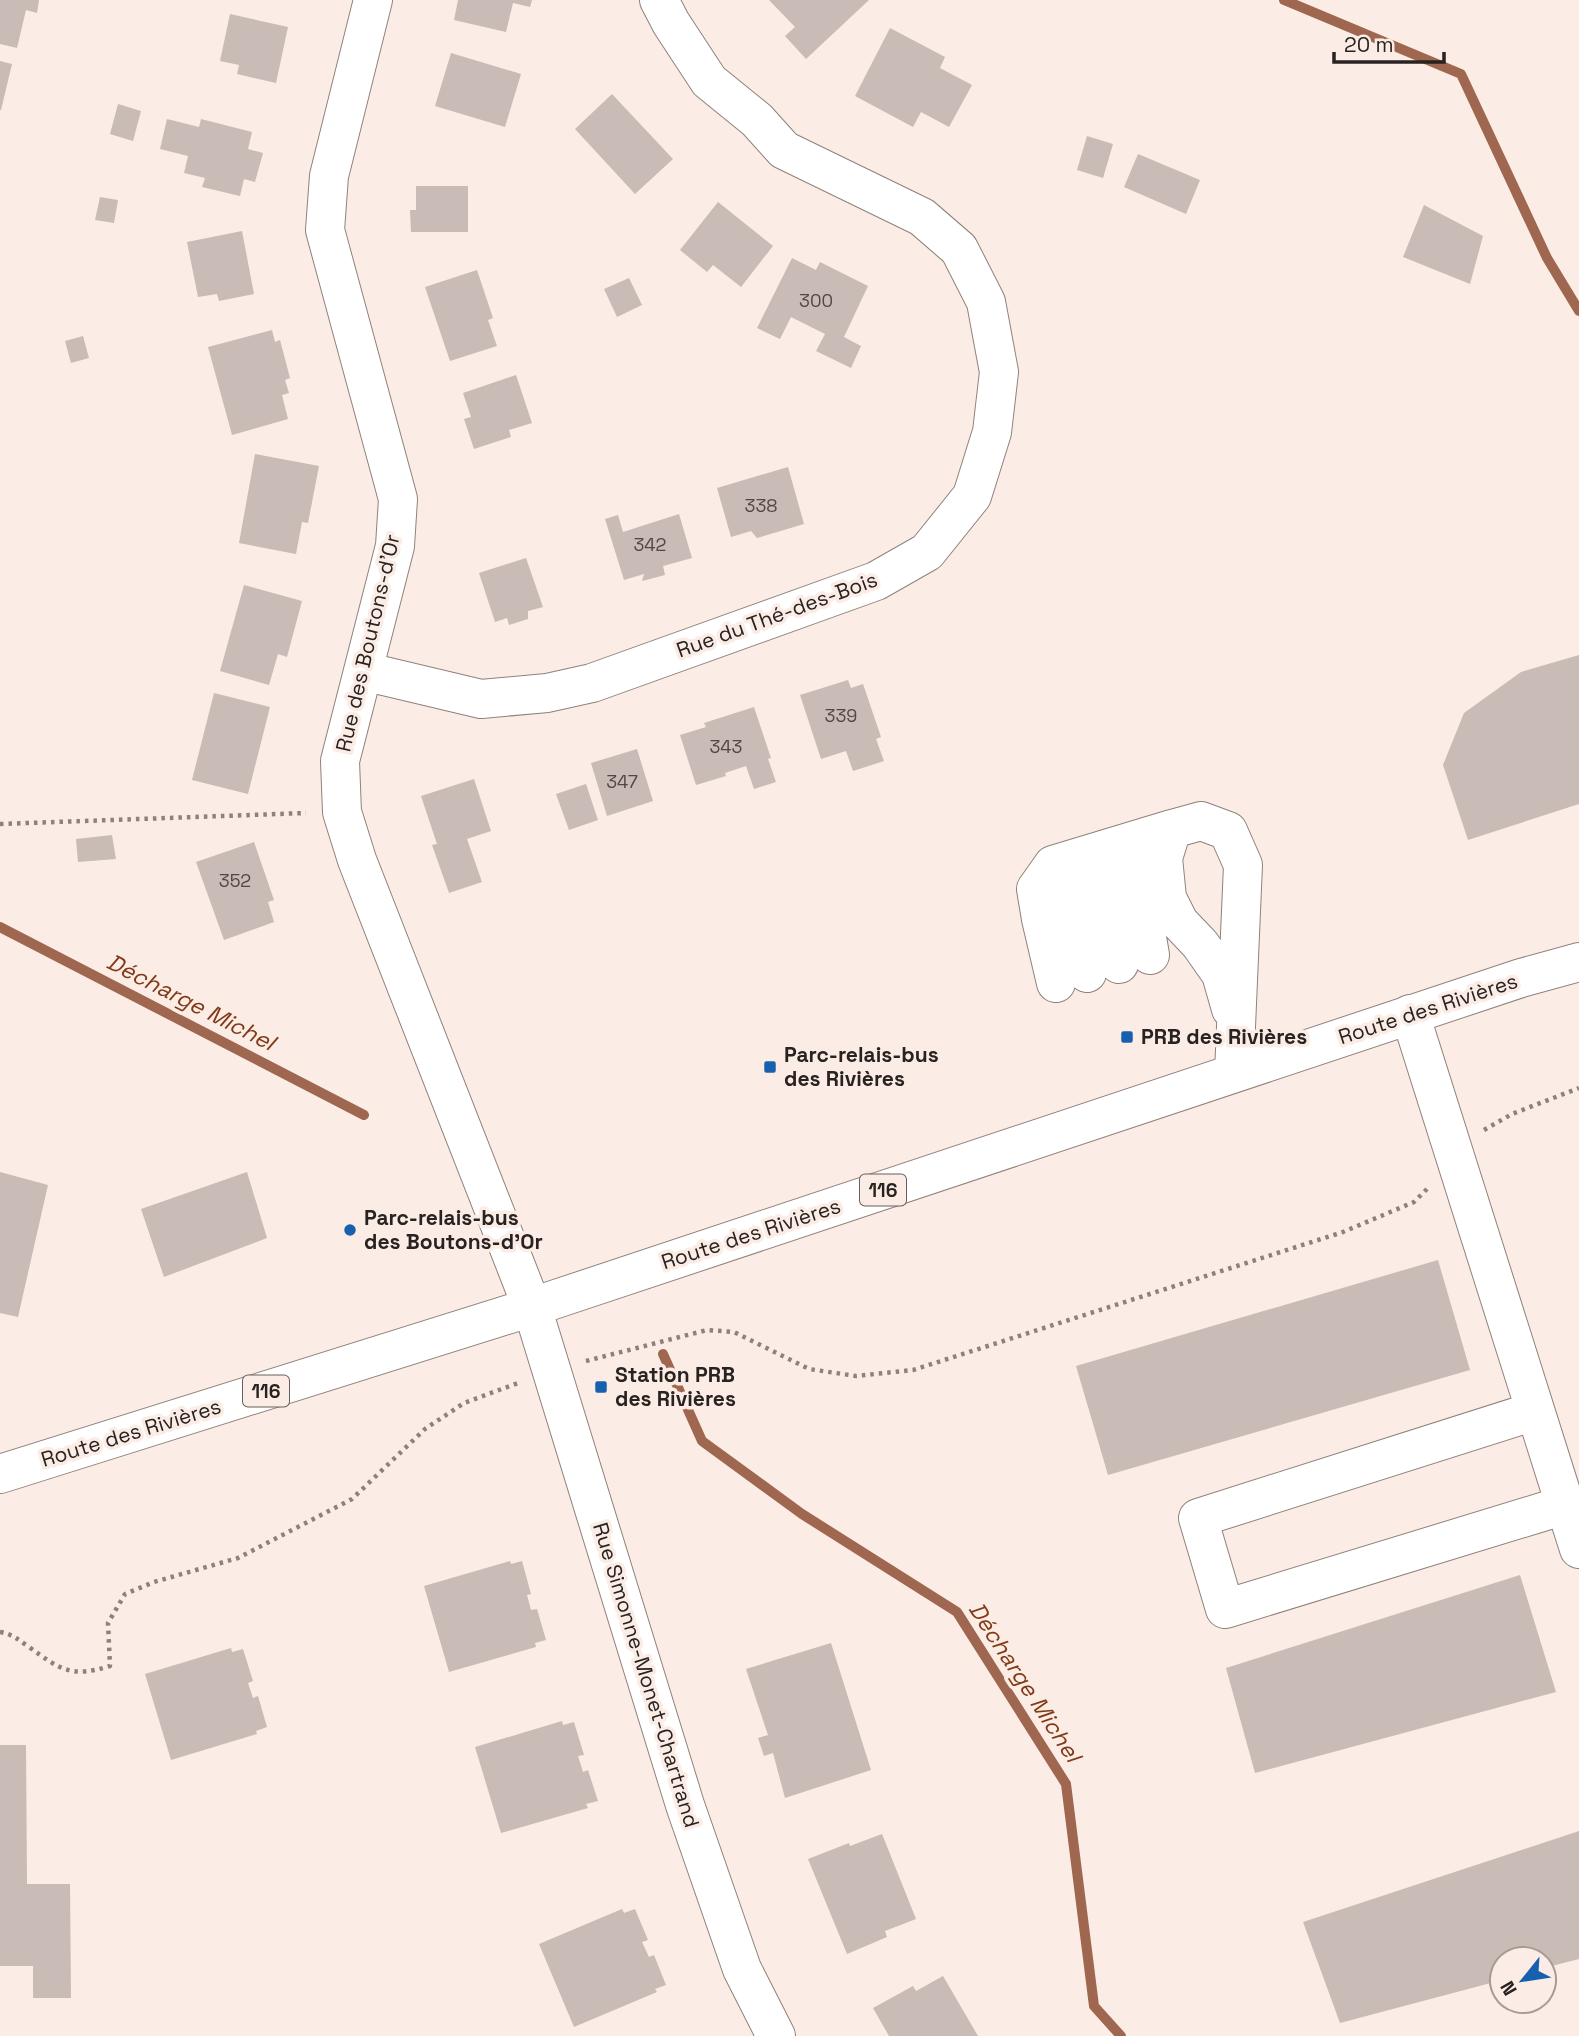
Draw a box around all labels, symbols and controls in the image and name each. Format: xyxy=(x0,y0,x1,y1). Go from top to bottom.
scale bar xyxy=(1334,21,1444,65)
text: 20 m xyxy=(1344,31,1394,58)
house number: 300 xyxy=(799,289,833,312)
house number: 338 xyxy=(745,494,777,517)
street label: Rue des Boutons-d'Or xyxy=(329,531,406,754)
house number: 342 xyxy=(634,533,666,556)
street label: Rue du Thé-des-Bois xyxy=(673,566,881,663)
house number: 339 xyxy=(825,704,857,727)
house number: 343 xyxy=(710,735,743,758)
house number: 347 xyxy=(606,770,638,793)
house number: 352 xyxy=(219,869,251,892)
water label: Décharge Michel xyxy=(102,947,282,1058)
street label: Route des Rivières xyxy=(1335,967,1521,1050)
place label: PRB des Rivières xyxy=(1141,1023,1307,1050)
marker: PRB des Rivières xyxy=(1119,1029,1135,1045)
place label: Parc-relais-bus des Rivières xyxy=(784,1041,939,1092)
marker: Parc-relais-bus des Rivières xyxy=(762,1059,778,1075)
road number: 116 xyxy=(860,1174,906,1206)
street label: Route des Rivières xyxy=(658,1192,844,1275)
place label: Parc-relais-bus des Boutons-d'Or xyxy=(364,1204,543,1255)
marker: Parc-relais-bus des Boutons-d'Or xyxy=(342,1222,358,1238)
place label: Station PRB des Rivières xyxy=(615,1361,736,1412)
road number: 116 xyxy=(243,1376,289,1406)
marker: Station PRB des Rivières xyxy=(593,1379,609,1395)
street label: Route des Rivières xyxy=(38,1392,224,1473)
street label: Rue Simonne-Monet-Chartrand xyxy=(587,1519,706,1831)
water label: Décharge Michel xyxy=(962,1596,1089,1770)
north arrow xyxy=(1488,1945,1558,2015)
text: N xyxy=(1495,1976,1523,2000)

